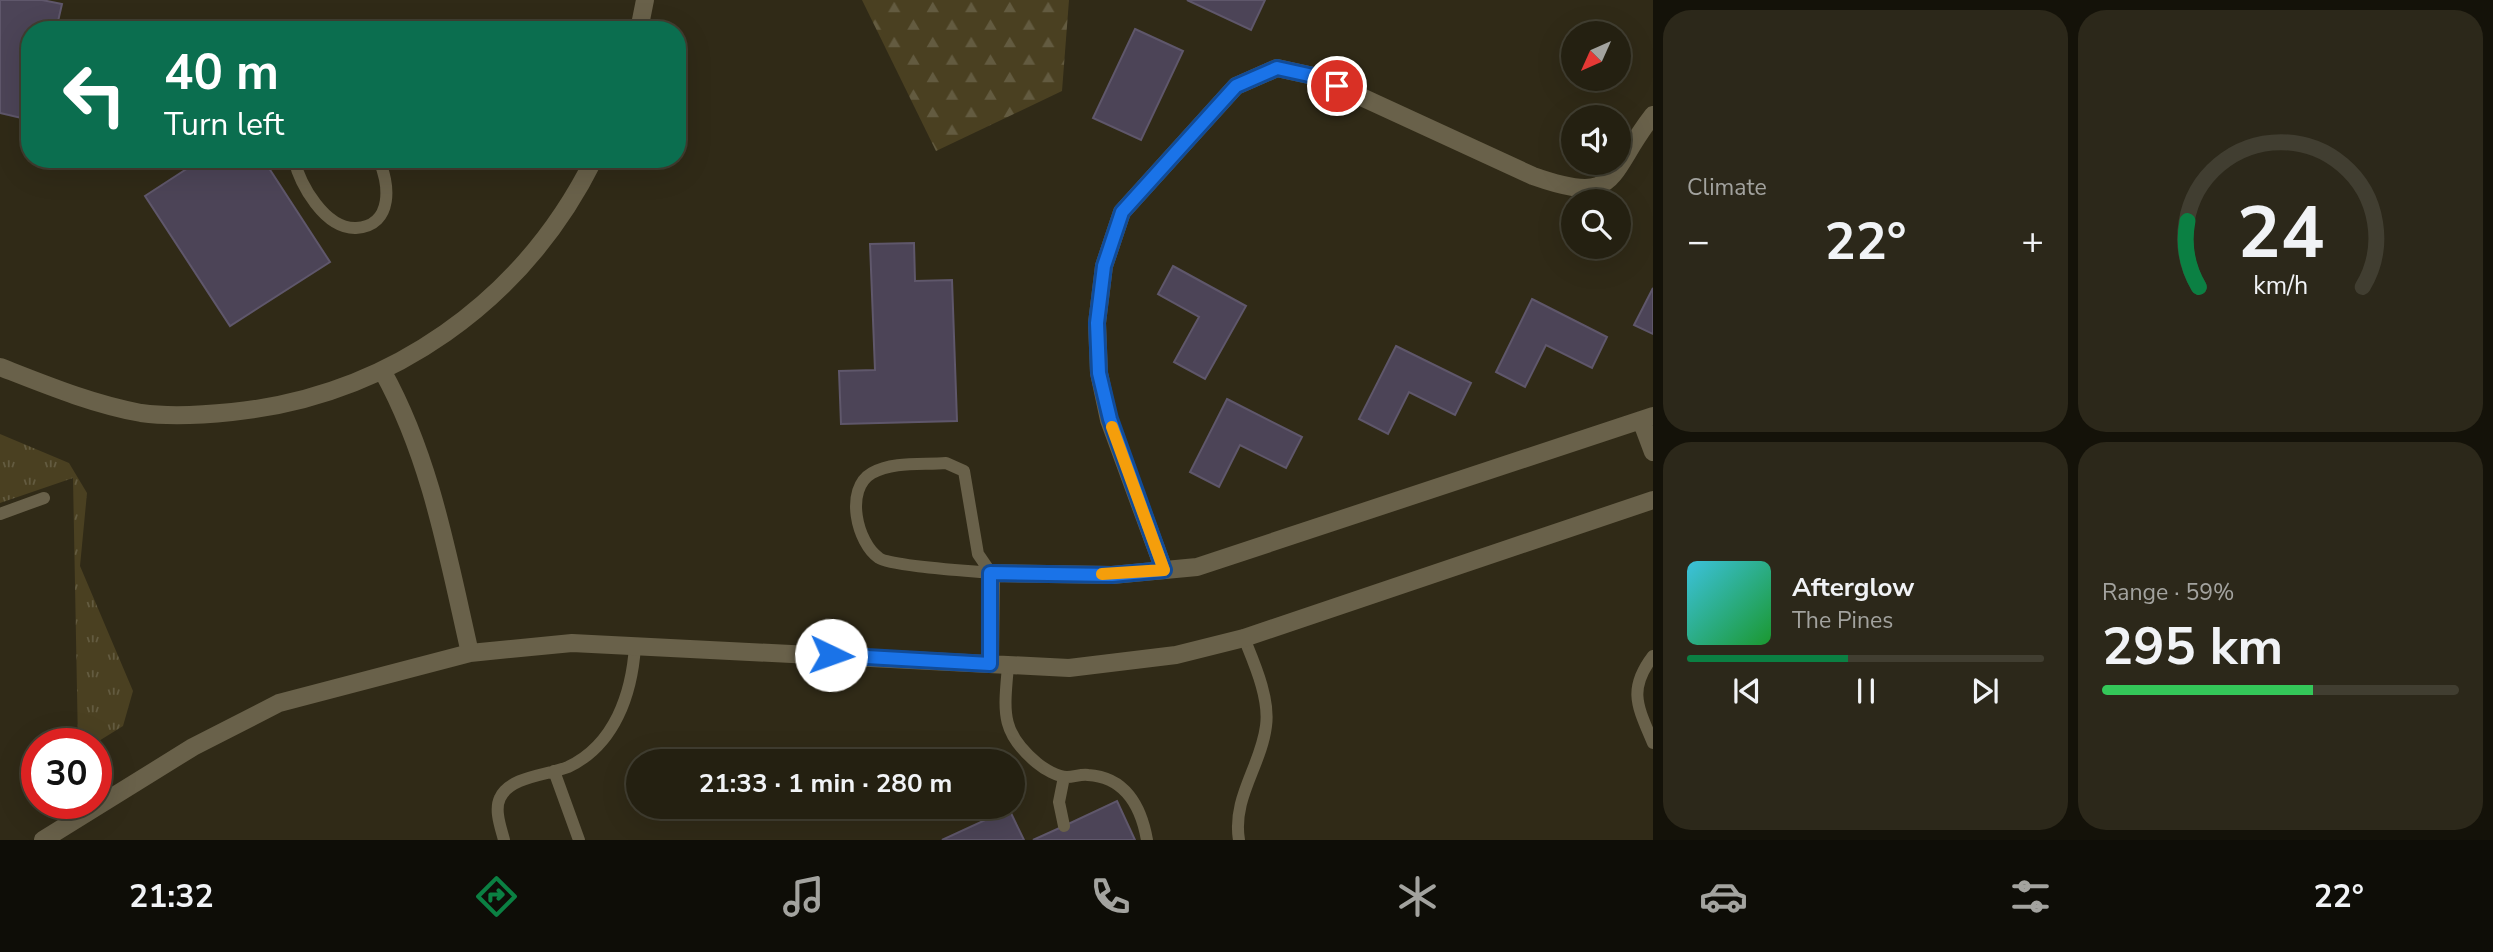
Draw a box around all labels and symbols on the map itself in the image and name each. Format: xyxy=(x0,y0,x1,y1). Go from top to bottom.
north arrow xyxy=(1561,21,1631,91)
pin xyxy=(1307,56,1367,116)
position arrow xyxy=(794,618,868,692)
speed limit sign: 30 xyxy=(21,728,112,819)

